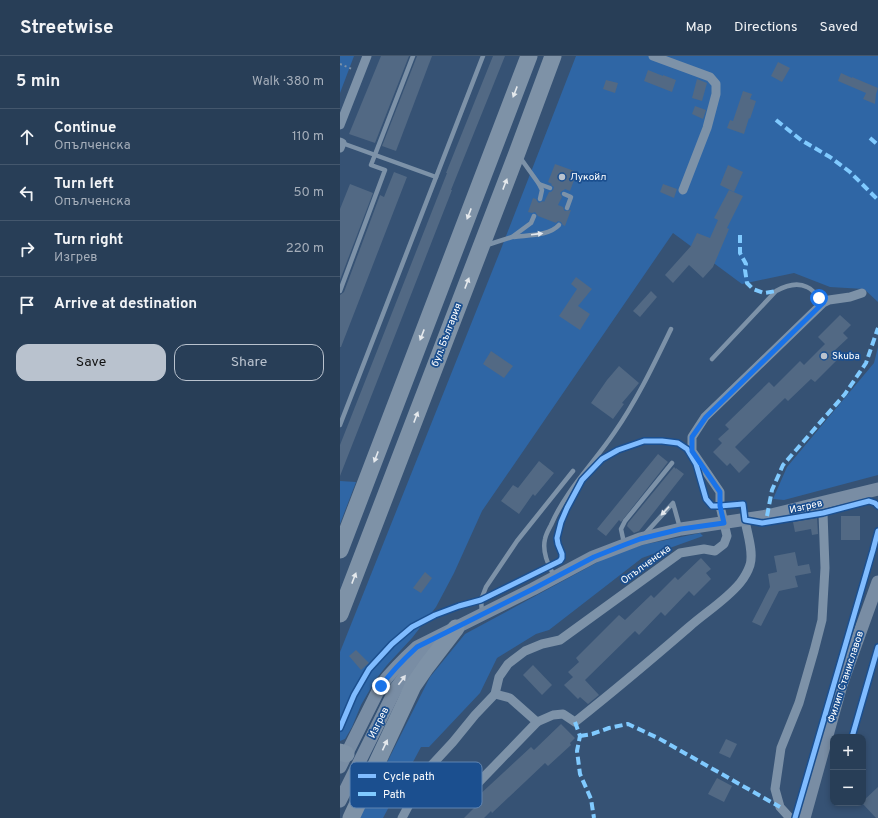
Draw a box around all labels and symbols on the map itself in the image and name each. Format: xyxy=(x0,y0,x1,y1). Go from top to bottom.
one-way arrow xyxy=(511,87,517,99)
place label: Лукойл xyxy=(570,171,606,184)
marker: Лукойл xyxy=(557,172,567,182)
one-way arrow xyxy=(503,177,509,189)
one-way arrow xyxy=(465,208,471,220)
one-way arrow xyxy=(531,231,543,237)
one-way arrow xyxy=(465,276,471,288)
route start xyxy=(810,289,828,307)
street label: бул. България xyxy=(429,301,465,369)
one-way arrow xyxy=(419,330,425,342)
place label: Skuba xyxy=(832,350,860,363)
marker: Skuba xyxy=(819,351,829,361)
one-way arrow xyxy=(413,411,419,423)
one-way arrow xyxy=(372,451,378,463)
street label: Изгрев xyxy=(788,497,824,517)
one-way arrow xyxy=(661,506,670,516)
street label: Опълченска xyxy=(618,542,674,588)
one-way arrow xyxy=(351,572,357,584)
street label: Филип Станиславов xyxy=(825,630,867,724)
one-way arrow xyxy=(398,674,406,685)
route end xyxy=(372,677,390,695)
street label: Изгрев xyxy=(366,705,392,741)
one-way arrow xyxy=(382,739,388,750)
legend xyxy=(350,762,482,808)
text: Cycle path xyxy=(383,770,435,784)
text: Path xyxy=(383,788,405,802)

